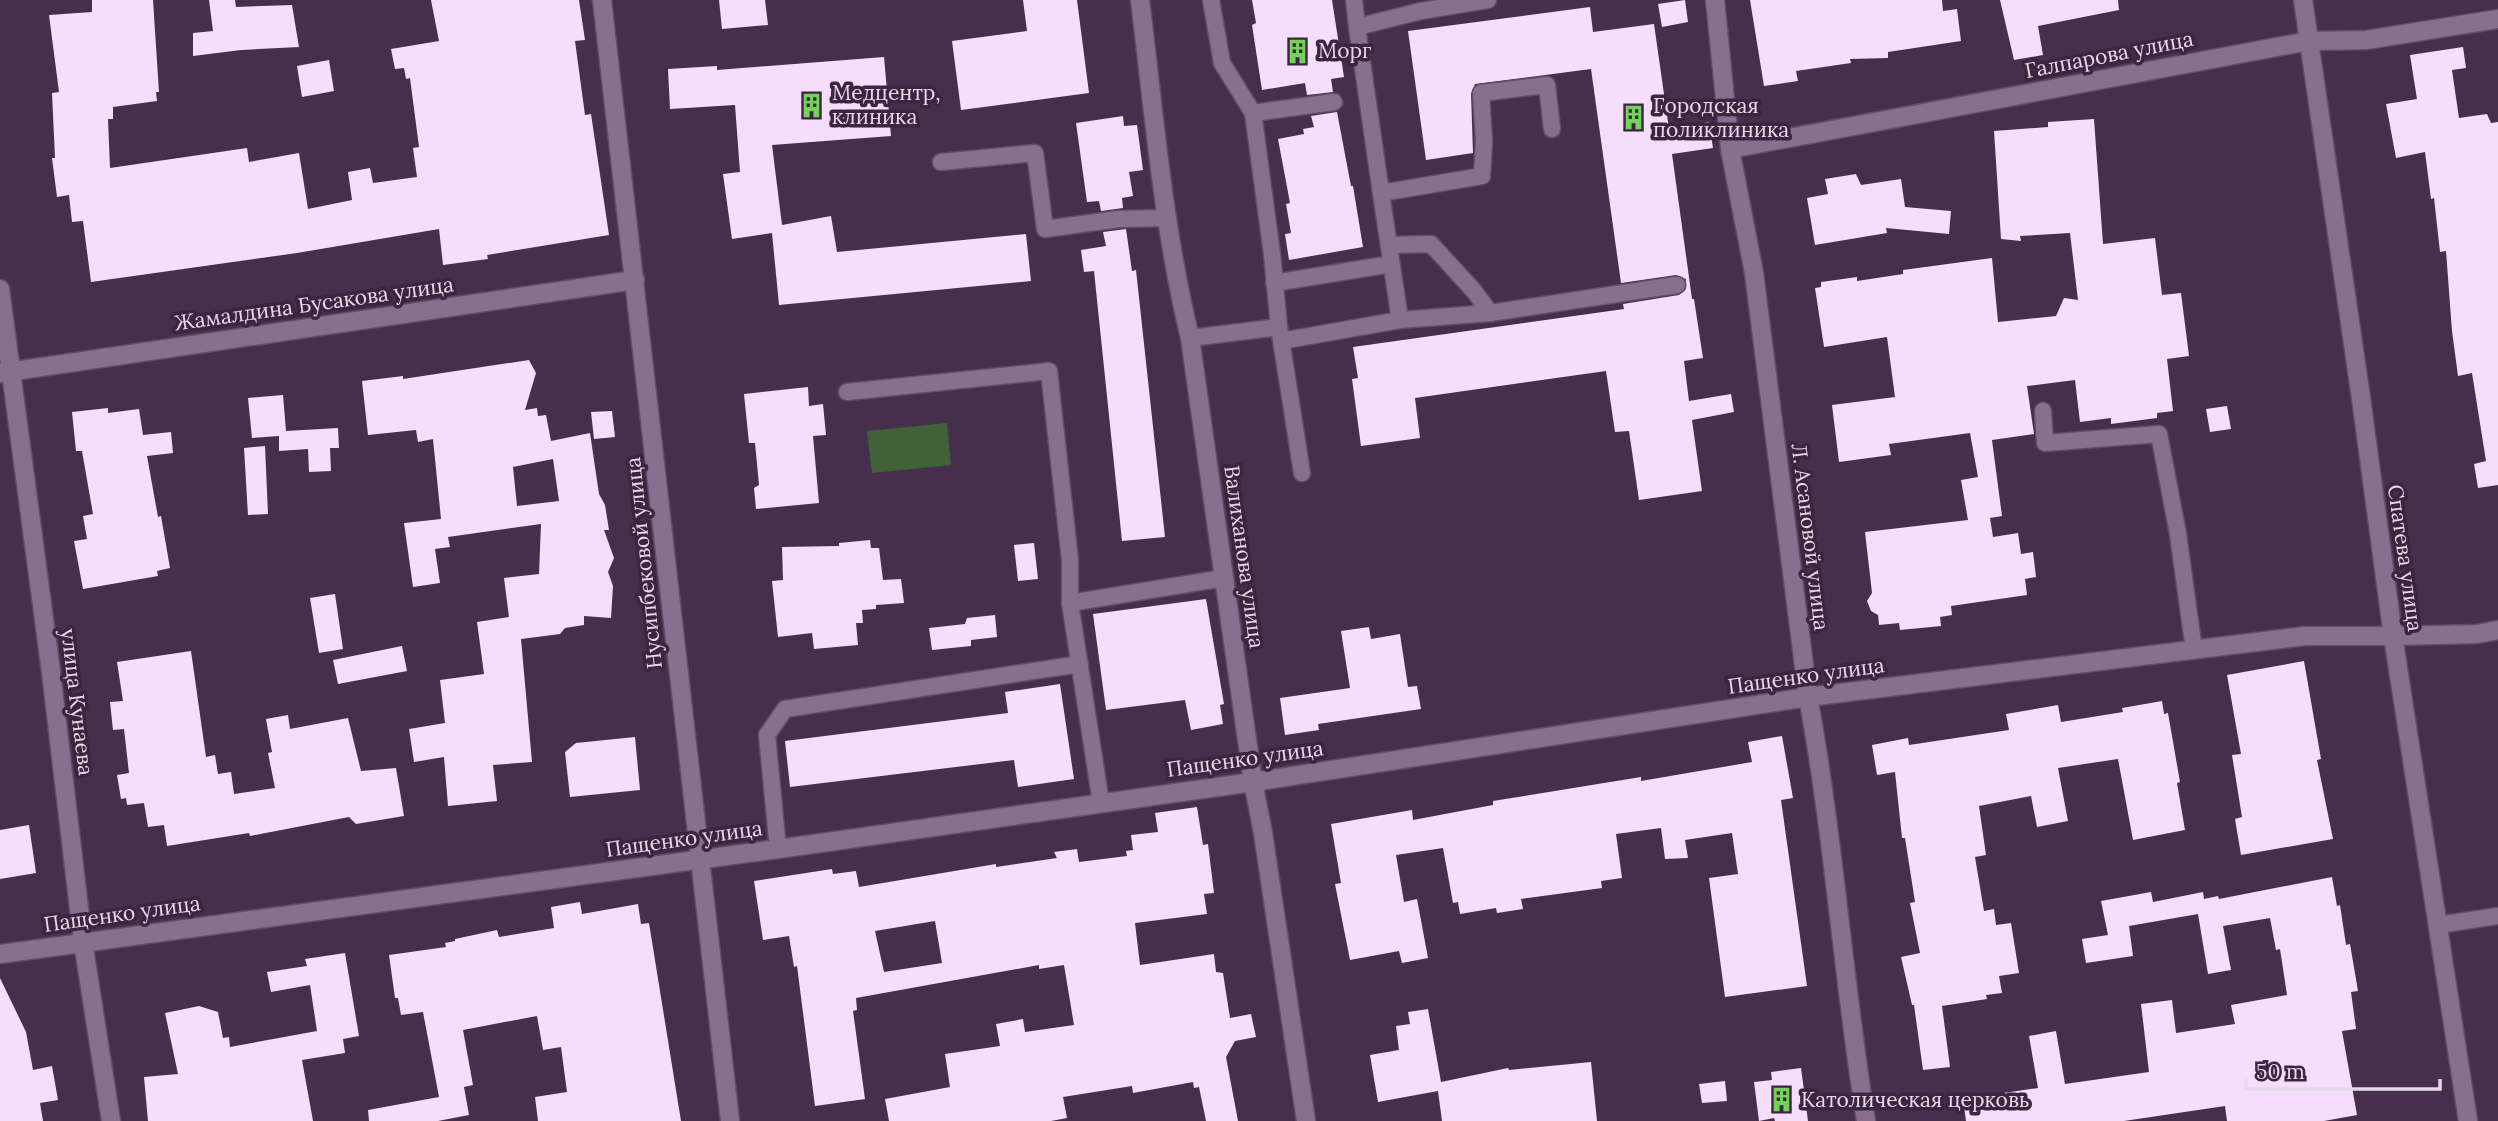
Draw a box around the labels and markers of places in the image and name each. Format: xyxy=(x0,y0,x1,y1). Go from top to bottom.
building icon: Морг xyxy=(1284,37,1312,65)
place label: Морг xyxy=(1318,37,1371,64)
place label: Медцентр, клиника xyxy=(832,79,941,130)
building icon: Медцентр, клиника xyxy=(798,91,826,119)
place label: Городская поликлиника xyxy=(1653,92,1789,143)
building icon: Городская поликлиника xyxy=(1619,104,1647,132)
building icon: Католическая церковь xyxy=(1767,1086,1795,1114)
place label: Католическая церковь xyxy=(1801,1086,2029,1113)

